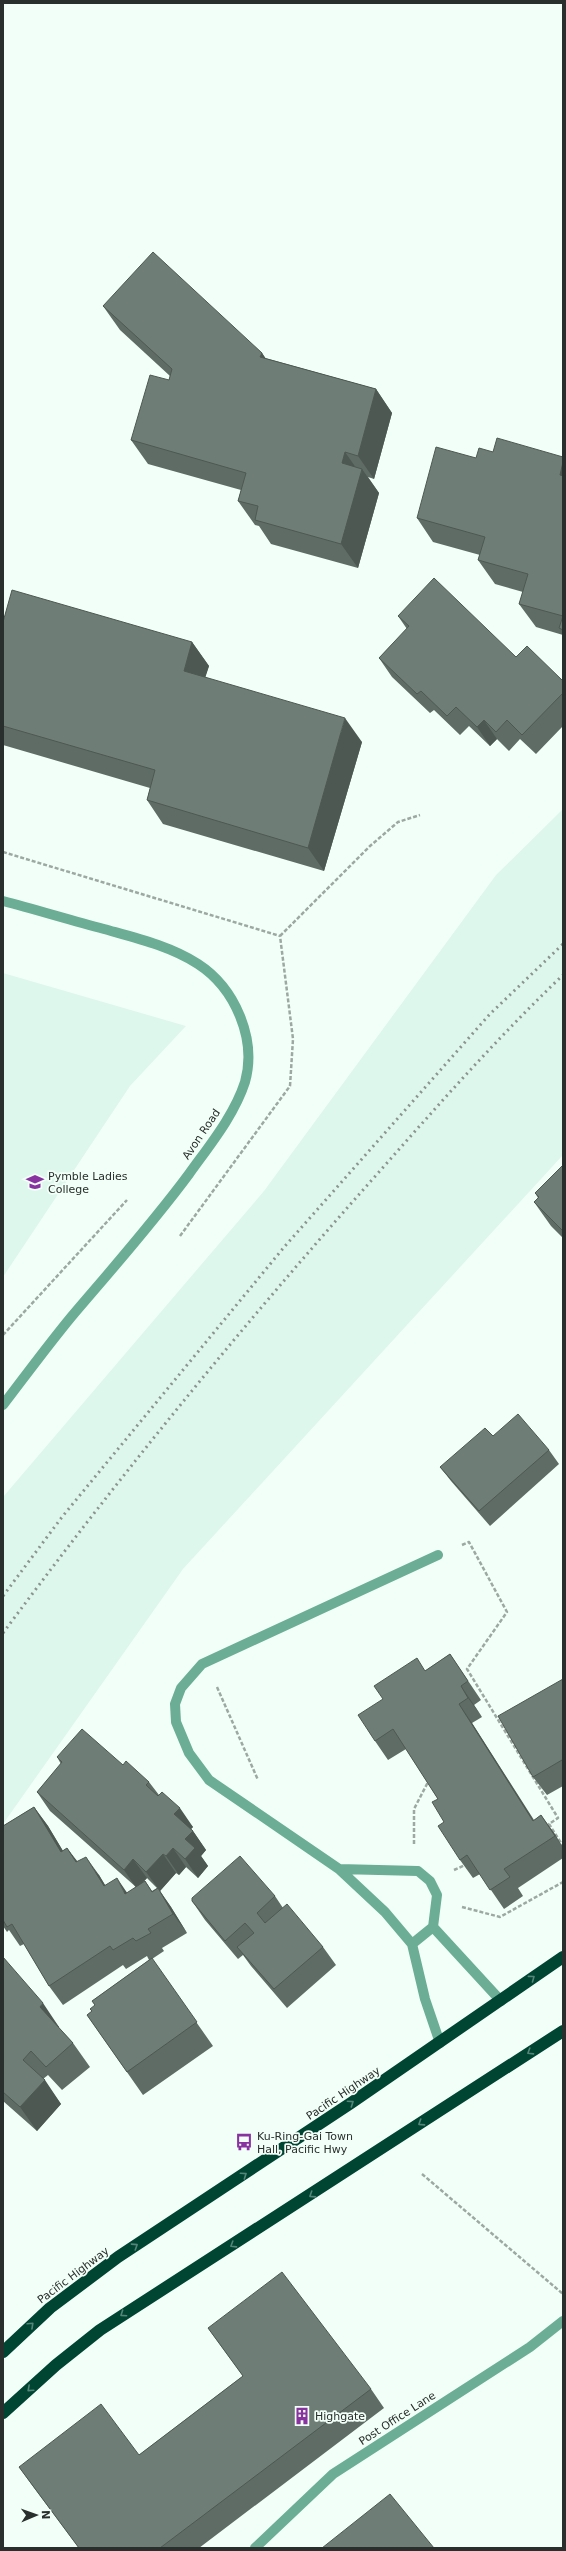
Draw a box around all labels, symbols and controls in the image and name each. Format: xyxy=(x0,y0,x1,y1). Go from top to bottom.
street label: Avon Road xyxy=(180,1107,223,1162)
place label: Pymble Ladies College xyxy=(48,1170,128,1196)
school or university icon: Pymble Ladies College xyxy=(25,1172,45,1192)
one-way arrow xyxy=(528,1976,535,1983)
one-way arrow xyxy=(527,2048,534,2055)
street label: Pacific Highway xyxy=(304,2064,383,2123)
one-way arrow xyxy=(347,2101,354,2108)
one-way arrow xyxy=(418,2119,425,2126)
place label: Ku-Ring-Gai Town Hall, Pacific Hwy xyxy=(257,2130,353,2156)
bus stop icon: Ku-Ring-Gai Town Hall, Pacific Hwy xyxy=(234,2132,254,2152)
one-way arrow xyxy=(239,2173,246,2180)
one-way arrow xyxy=(310,2190,317,2197)
one-way arrow xyxy=(230,2240,237,2248)
street label: Pacific Highway xyxy=(35,2244,112,2306)
one-way arrow xyxy=(130,2244,137,2251)
one-way arrow xyxy=(120,2309,127,2317)
one-way arrow xyxy=(26,2322,34,2330)
one-way arrow xyxy=(27,2384,34,2391)
street label: Post Office Lane xyxy=(357,2389,438,2448)
building icon: Highgate xyxy=(292,2406,312,2426)
place label: Highgate xyxy=(315,2410,365,2423)
north arrow xyxy=(16,2495,56,2535)
text: N xyxy=(39,2510,52,2520)

